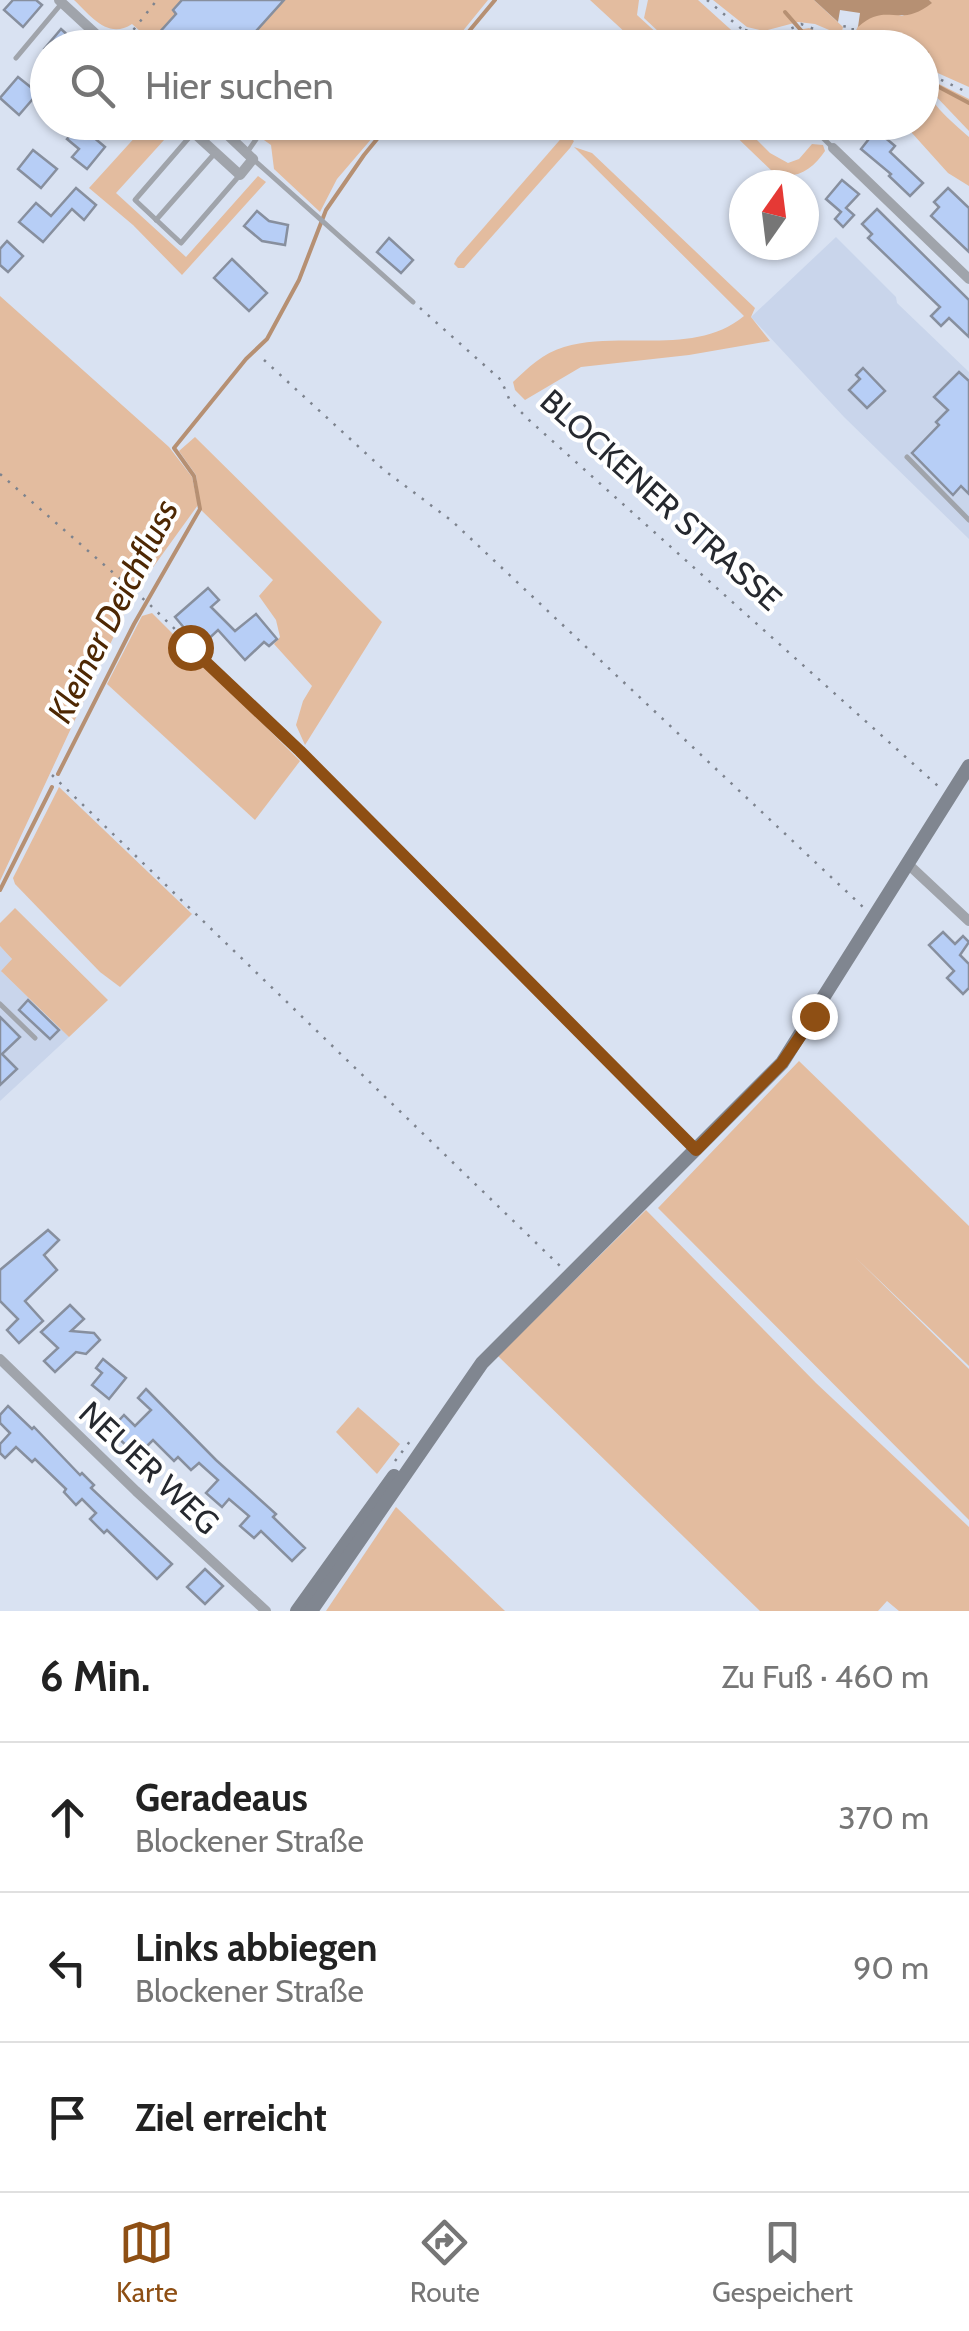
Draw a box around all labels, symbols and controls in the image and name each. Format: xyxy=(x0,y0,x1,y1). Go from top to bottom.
search box xyxy=(30,30,939,140)
icon: search xyxy=(65,58,120,113)
text: Hier suchen xyxy=(145,62,334,109)
north arrow xyxy=(729,170,819,260)
street label: BLOCKENER STRASSE xyxy=(533,381,790,618)
water label: Kleiner Deichfluss xyxy=(38,492,187,730)
route start xyxy=(168,625,214,671)
route end xyxy=(792,994,838,1040)
street label: NEUER WEG xyxy=(71,1393,227,1542)
text: 6 Min. xyxy=(40,1650,150,1702)
text: Zu Fuß · 460 m xyxy=(721,1657,929,1696)
text: Geradeaus xyxy=(135,1774,308,1821)
icon: ahead xyxy=(40,1790,95,1845)
text: 370 m xyxy=(838,1798,929,1837)
text: Blockener Straße xyxy=(135,1821,364,1860)
text: Links abbiegen xyxy=(135,1924,378,1971)
icon: left xyxy=(40,1940,95,1995)
text: 90 m xyxy=(853,1948,929,1987)
text: Blockener Straße xyxy=(135,1971,364,2010)
icon: arrive xyxy=(40,2090,95,2145)
text: Ziel erreicht xyxy=(135,2094,327,2141)
tab: Karte xyxy=(116,2215,178,2309)
tab: Route xyxy=(410,2215,480,2309)
tab: Gespeichert xyxy=(712,2215,853,2309)

